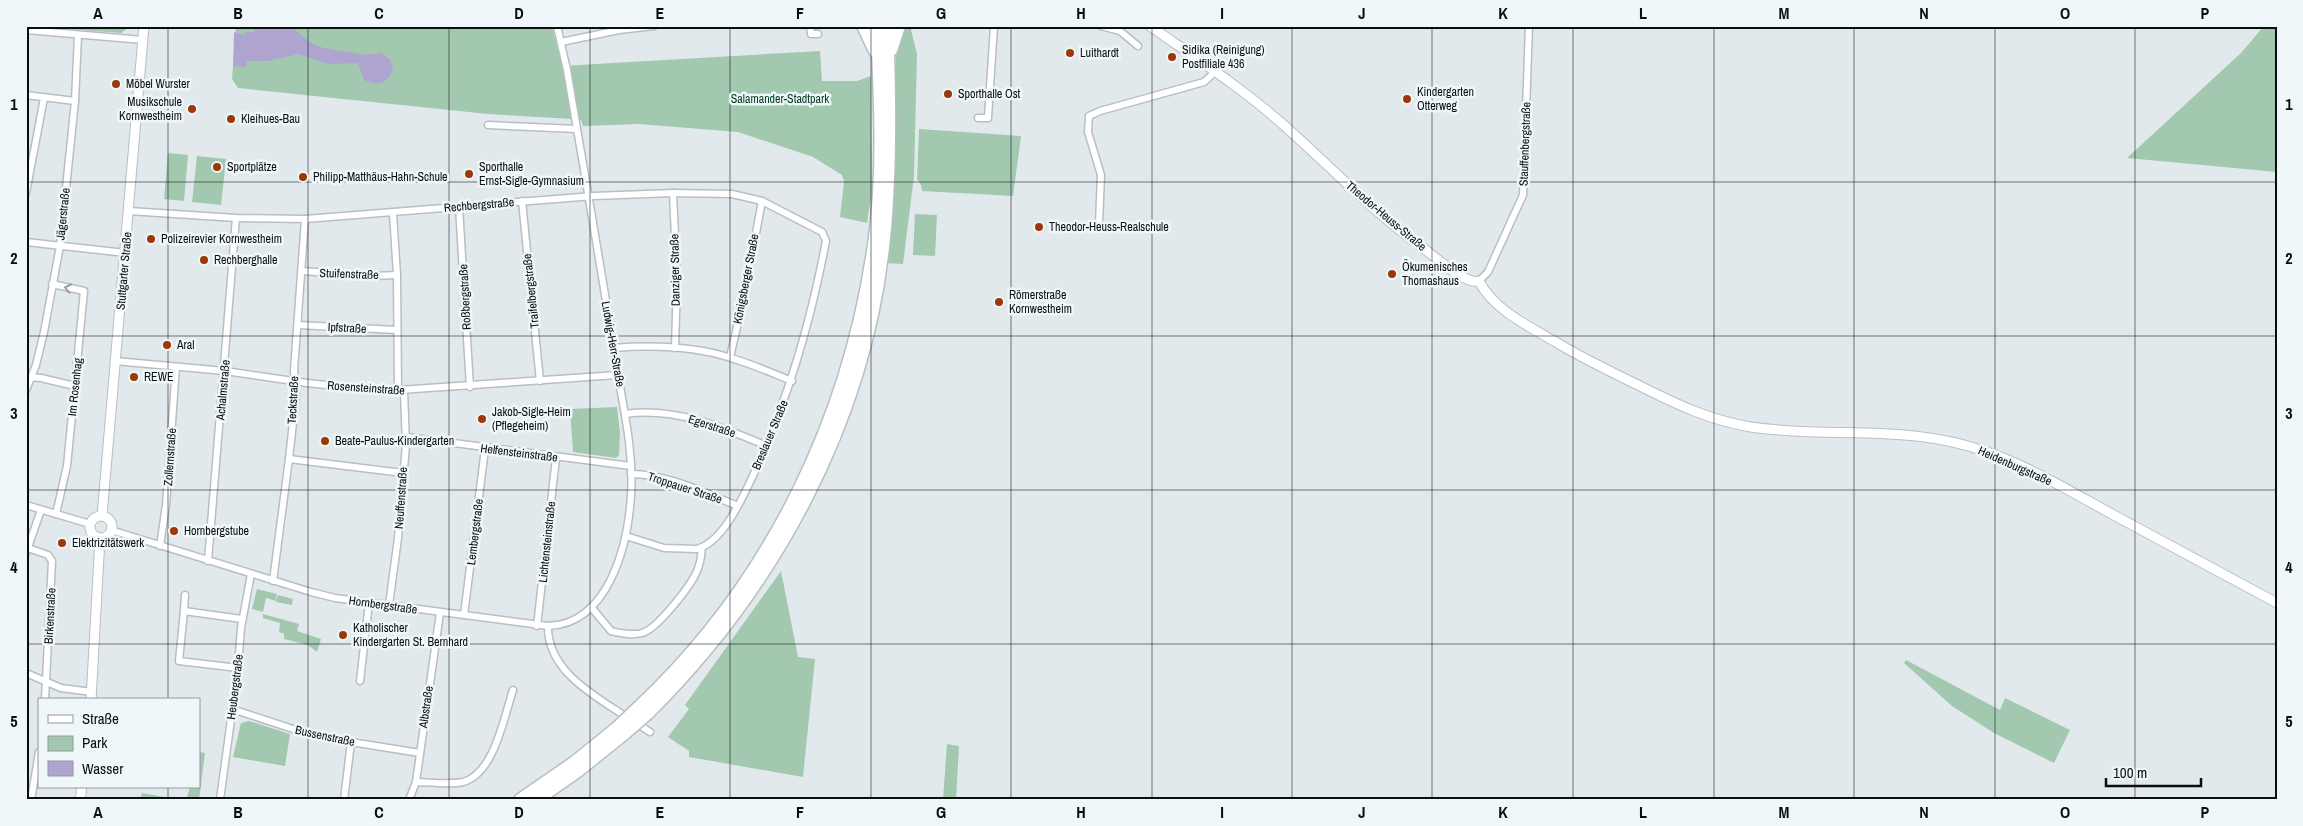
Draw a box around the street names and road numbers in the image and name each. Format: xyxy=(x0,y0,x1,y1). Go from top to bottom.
street label: Stauffenbergstraße xyxy=(1516,102,1534,186)
street label: Theodor-Heuss-Straße xyxy=(1342,178,1430,254)
street label: Jägerstraße xyxy=(52,187,74,241)
street label: Rechbergstraße xyxy=(443,194,515,216)
street label: Stuttgarter Straße xyxy=(113,231,135,311)
street label: Königsberger Straße xyxy=(729,233,763,325)
street label: Danziger Straße xyxy=(666,234,684,306)
street label: Traifelbergstraße xyxy=(519,253,543,329)
street label: Roßbergstraße xyxy=(455,264,475,330)
street label: Stuifenstraße xyxy=(319,265,379,283)
street label: Ludwig-Herr-Straße xyxy=(598,300,628,388)
street label: Ipfstraße xyxy=(327,319,367,337)
street label: Im Rosenhag xyxy=(64,357,86,417)
street label: Achalmstraße xyxy=(212,359,234,422)
street label: Teckstraße xyxy=(284,376,302,424)
street label: Rosensteinstraße xyxy=(327,377,405,399)
street label: Breslauer Straße xyxy=(748,398,792,472)
street label: Egerstraße xyxy=(686,411,738,441)
street label: Zollernstraße xyxy=(160,428,180,486)
street label: Helfensteinstraße xyxy=(479,440,559,466)
street label: Heidenburgstraße xyxy=(1976,443,2054,489)
street label: Neuffenstraße xyxy=(391,466,411,530)
street label: Troppauer Straße xyxy=(646,468,724,508)
street label: Lembergstraße xyxy=(463,498,487,566)
street label: Lichtensteinstraße xyxy=(535,501,559,583)
street label: Birkenstraße xyxy=(41,587,59,645)
street label: Hornbergstraße xyxy=(348,592,418,618)
street label: Heubergstraße xyxy=(223,653,247,721)
street label: Albstraße xyxy=(415,685,437,730)
street label: Bussenstraße xyxy=(294,722,356,750)

